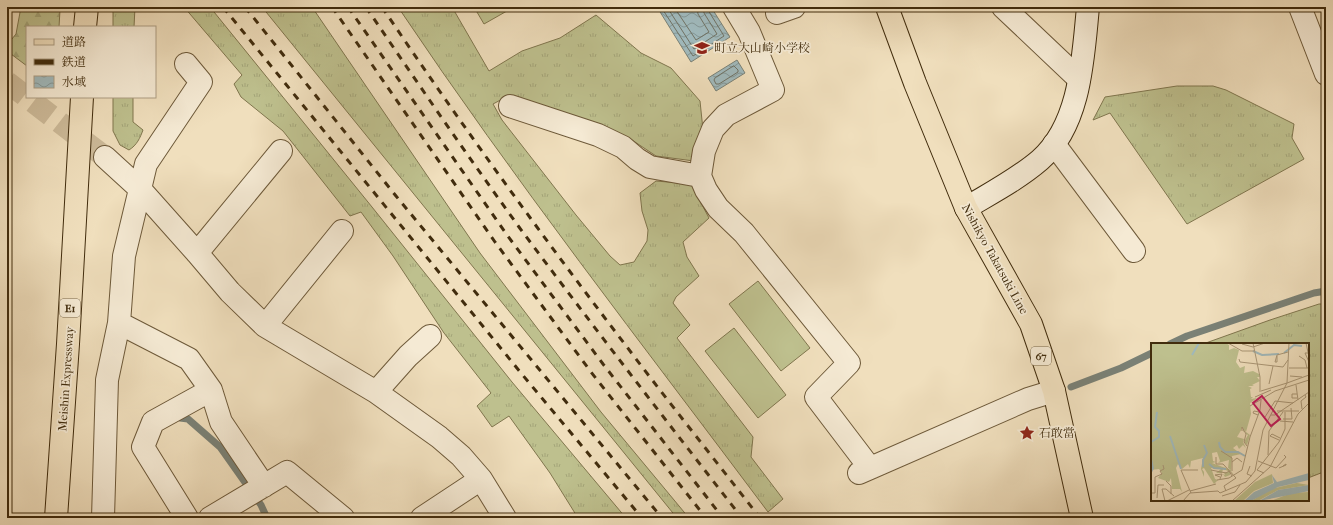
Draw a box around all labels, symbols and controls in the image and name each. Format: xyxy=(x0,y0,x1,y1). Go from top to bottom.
legend xyxy=(26,26,156,98)
text: 道路 xyxy=(62,35,86,49)
school or university icon: 町立大山崎小学校 xyxy=(693,39,711,57)
place label: 町立大山崎小学校 xyxy=(714,41,810,55)
text: 鉄道 xyxy=(61,55,86,69)
text: 水域 xyxy=(62,75,86,89)
street label: Nishikyo Takatsuki Line xyxy=(959,201,1031,317)
road number: E1 xyxy=(60,299,80,317)
street label: Meishin Expressway xyxy=(55,326,77,432)
inset map xyxy=(1151,343,1309,501)
road number: 67 xyxy=(1031,347,1051,365)
place icon: 石敢當 xyxy=(1018,424,1036,442)
place label: 石敢當 xyxy=(1039,426,1075,440)

